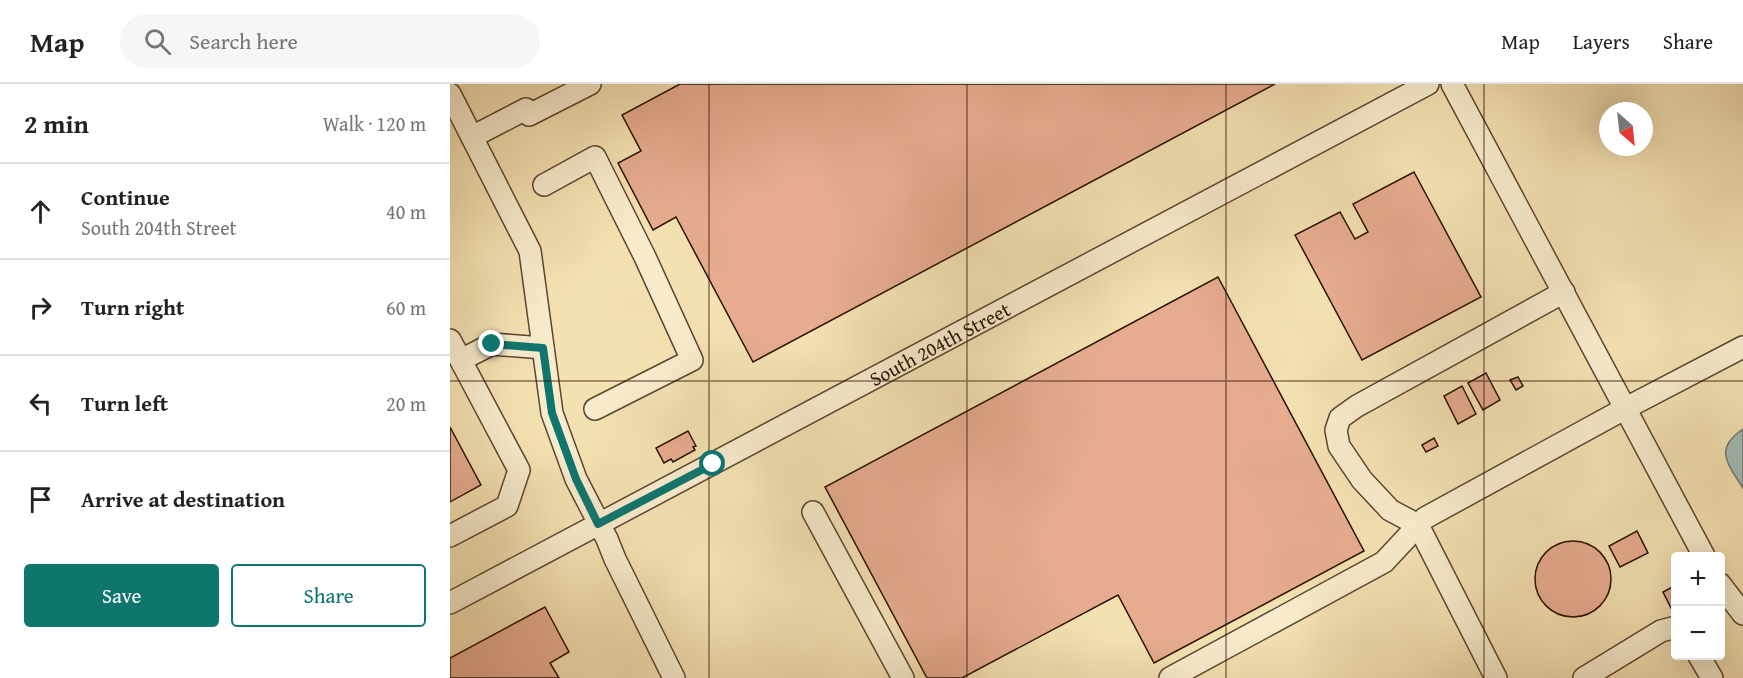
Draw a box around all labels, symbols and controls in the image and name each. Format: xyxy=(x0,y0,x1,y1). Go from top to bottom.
search box xyxy=(120,14,540,68)
text: Map xyxy=(30,21,84,62)
icon: search xyxy=(141,25,174,58)
text: Search here xyxy=(189,25,298,57)
text: Map xyxy=(1501,26,1540,57)
text: Layers xyxy=(1573,26,1630,57)
text: Share xyxy=(1663,26,1713,57)
north arrow xyxy=(1599,102,1653,156)
text: 2 min xyxy=(24,104,89,143)
text: Walk · 120 m xyxy=(323,109,426,138)
text: Continue xyxy=(81,181,170,213)
icon: ahead xyxy=(24,195,57,228)
text: 40 m xyxy=(386,197,426,226)
text: South 204th Street xyxy=(81,213,237,242)
icon: right xyxy=(24,291,57,324)
text: Turn right xyxy=(81,291,184,323)
text: 60 m xyxy=(386,293,426,322)
street label: South 204th Street xyxy=(864,294,1015,393)
route end xyxy=(478,330,504,356)
icon: left xyxy=(24,387,57,420)
text: Turn left xyxy=(81,387,168,419)
text: 20 m xyxy=(386,389,426,418)
route start xyxy=(699,450,725,476)
icon: arrive xyxy=(24,483,57,516)
text: Arrive at destination xyxy=(81,483,285,515)
map controls xyxy=(1671,552,1725,660)
button: + xyxy=(1671,552,1725,606)
button: Save xyxy=(24,564,219,627)
button: Share xyxy=(231,564,426,627)
button: − xyxy=(1671,606,1725,660)

